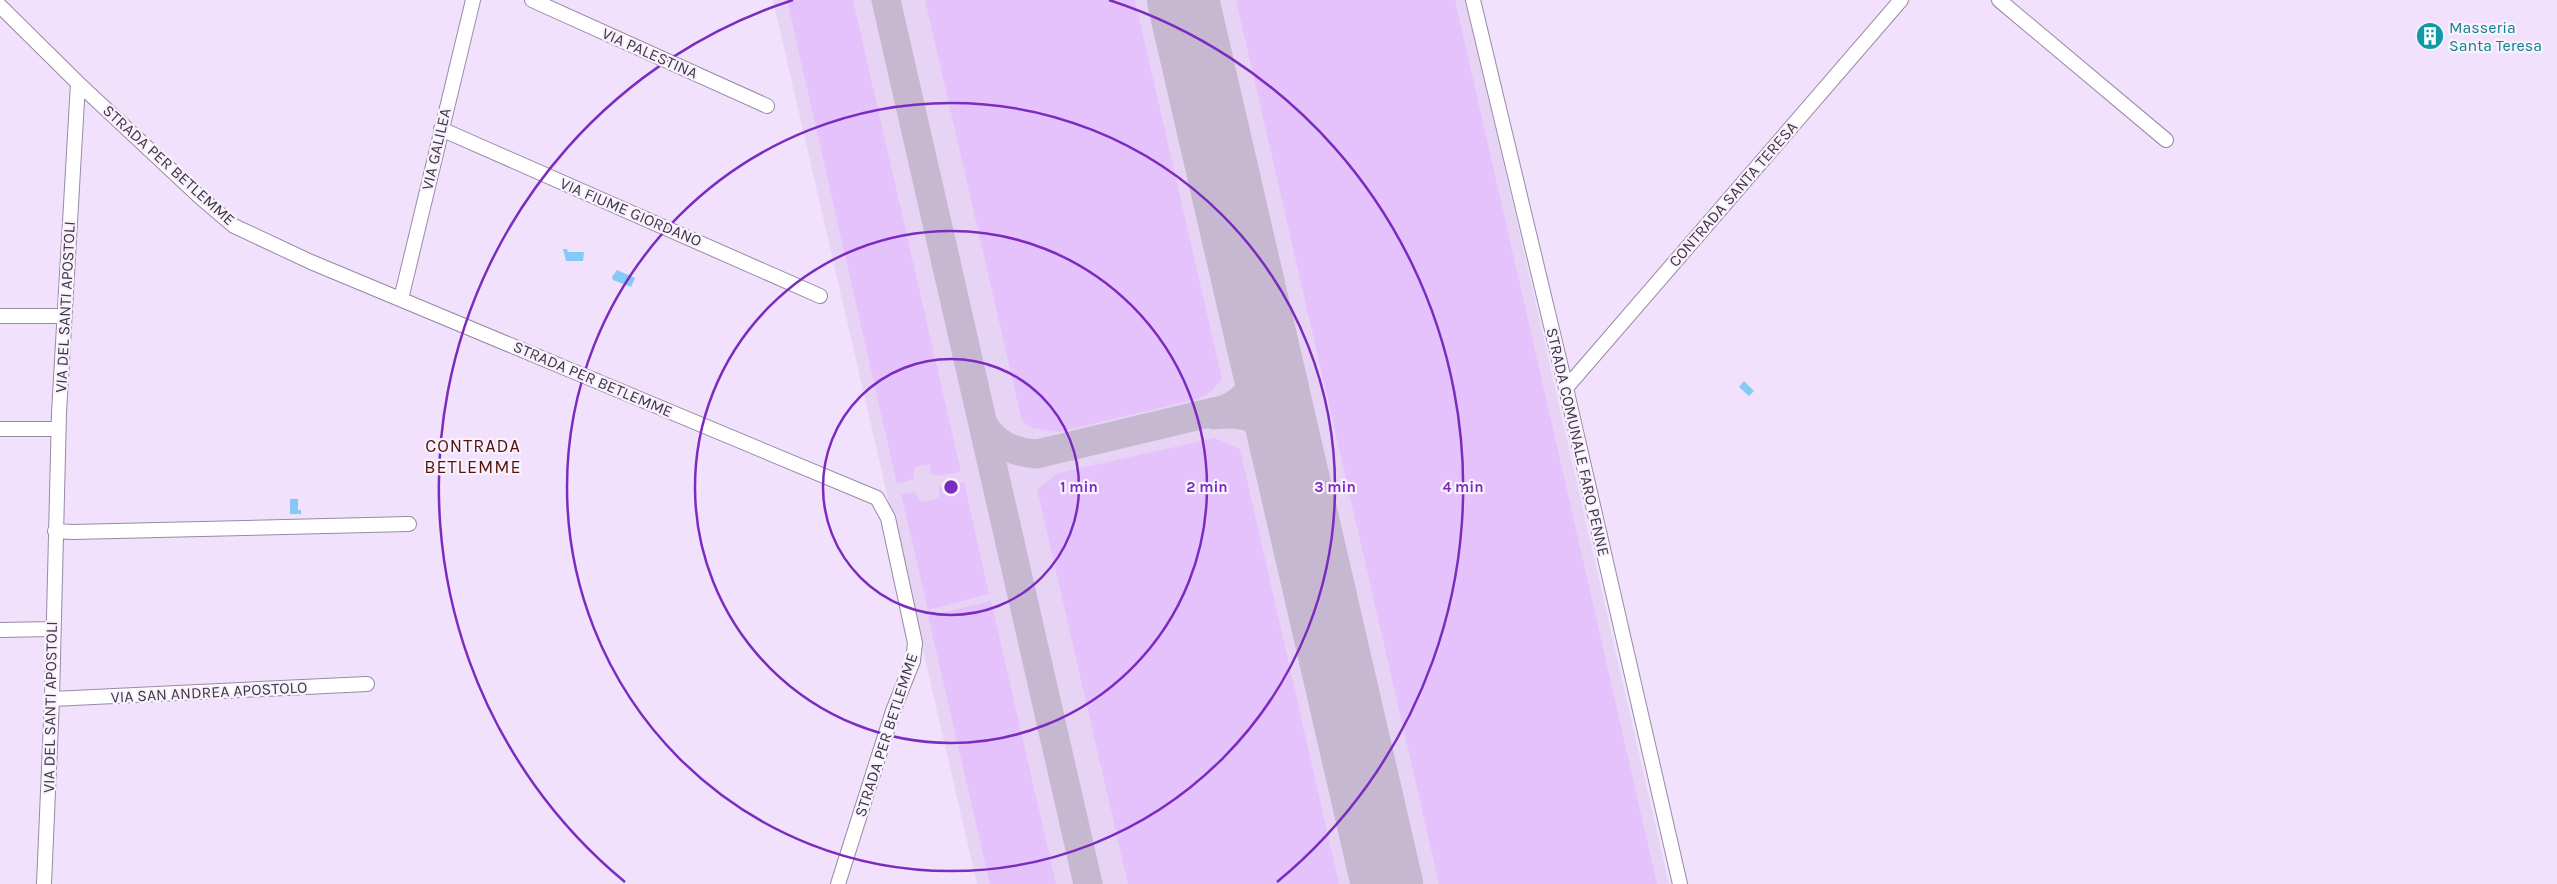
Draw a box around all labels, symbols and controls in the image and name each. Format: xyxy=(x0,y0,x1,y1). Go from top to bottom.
place label: Masseria Santa Teresa xyxy=(2449,18,2542,55)
building icon: Masseria Santa Teresa xyxy=(2415,21,2445,51)
street label: VIA PALESTINA xyxy=(599,23,701,83)
street label: STRADA PER BETLEMME xyxy=(99,101,239,229)
street label: VIA GALILEA xyxy=(417,106,455,192)
street label: CONTRADA SANTA TERESA xyxy=(1665,117,1801,271)
street label: VIA FIUME GIORDANO xyxy=(557,174,705,250)
street label: VIA DEL SANTI APOSTOLI xyxy=(51,221,79,393)
street label: STRADA COMUNALE FARO PENNE xyxy=(1542,326,1614,558)
street label: STRADA PER BETLEMME xyxy=(510,337,676,421)
district label: CONTRADA BETLEMME xyxy=(424,435,522,478)
centre of rings xyxy=(942,478,960,496)
text: 1 min xyxy=(1060,478,1098,496)
text: 2 min xyxy=(1186,478,1228,496)
text: 3 min xyxy=(1314,478,1356,496)
text: 4 min xyxy=(1442,478,1484,496)
street label: VIA DEL SANTI APOSTOLI xyxy=(39,621,61,793)
street label: STRADA PER BETLEMME xyxy=(851,651,921,819)
street label: VIA SAN ANDREA APOSTOLO xyxy=(110,677,308,707)

